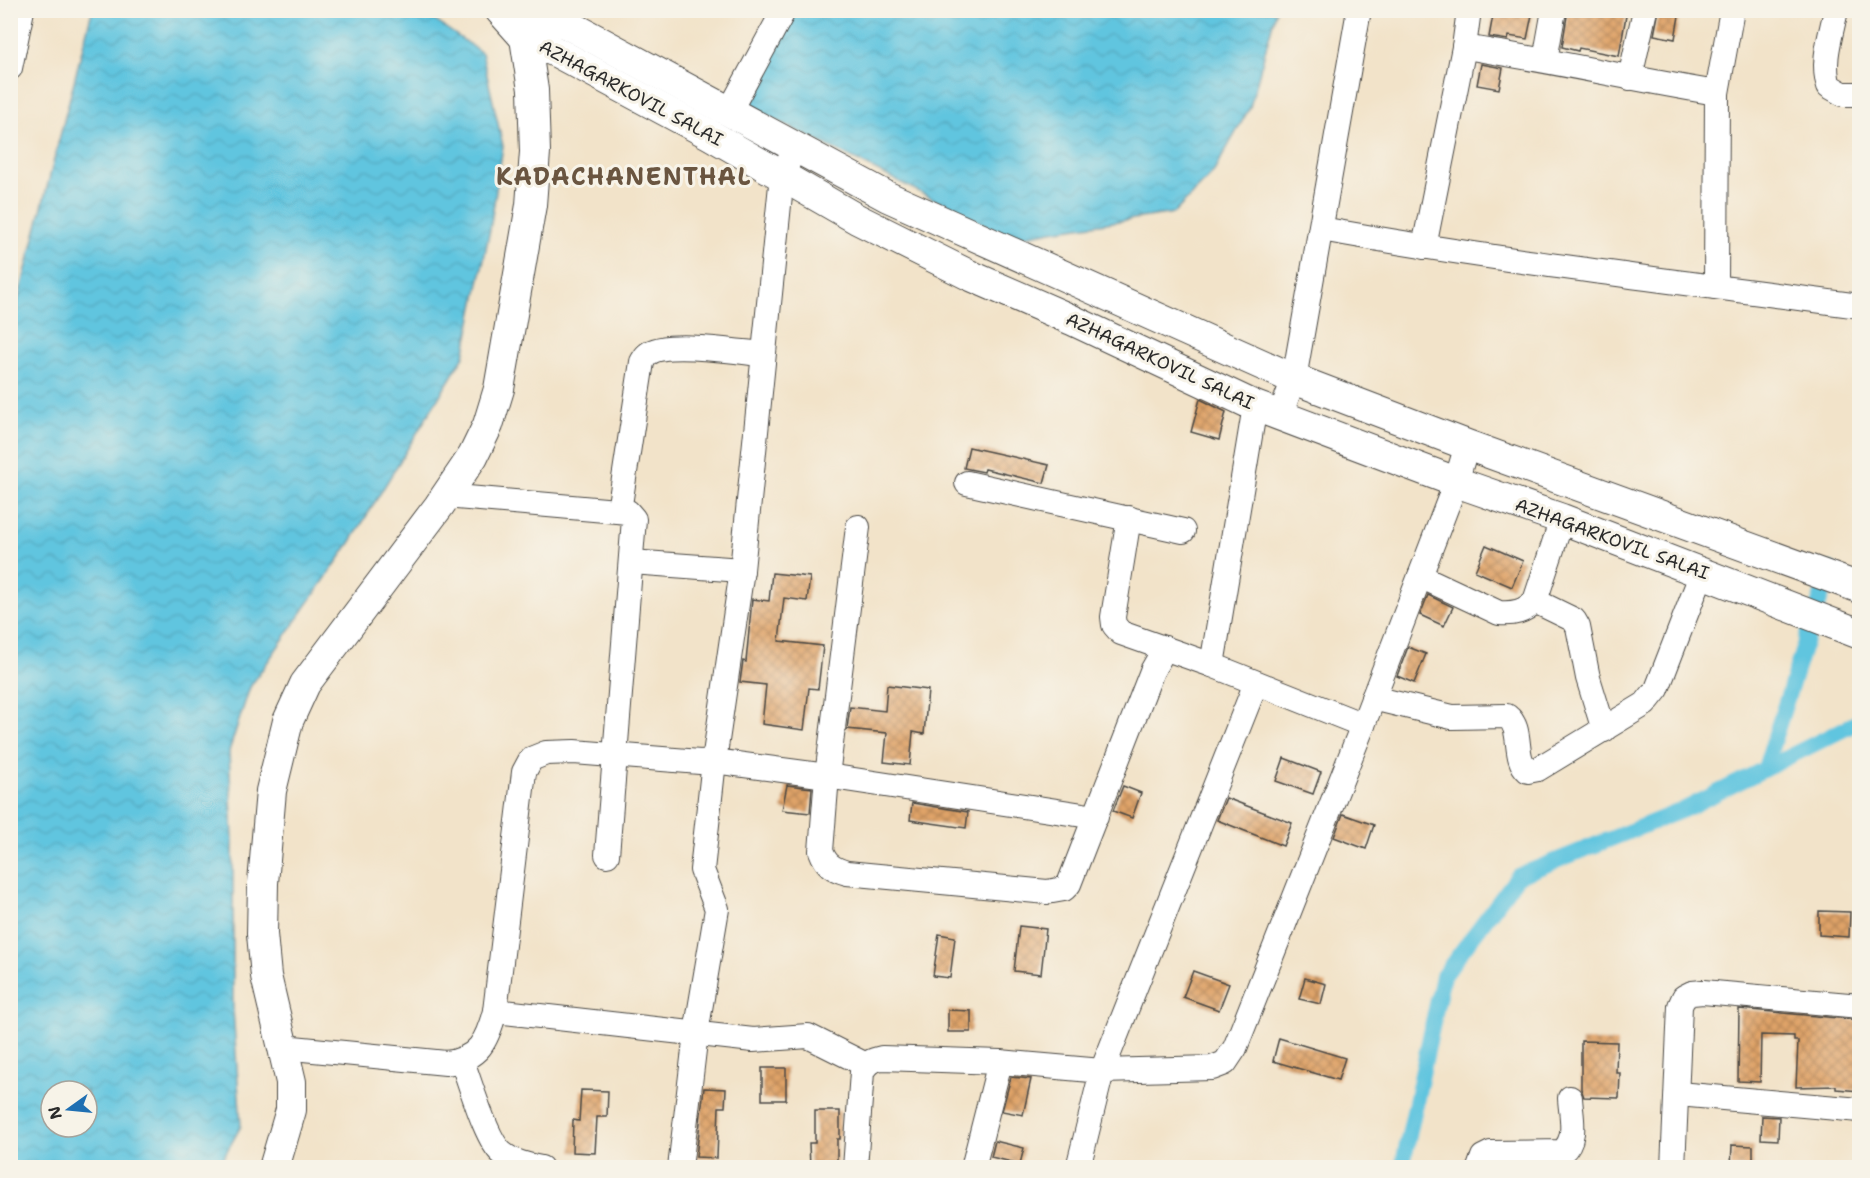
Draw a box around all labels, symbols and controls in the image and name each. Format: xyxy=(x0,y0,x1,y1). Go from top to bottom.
street label: AZHAGARKOVIL SALAI xyxy=(535,34,727,152)
district label: KADACHANENTHAL xyxy=(496,161,752,193)
street label: AZHAGARKOVIL SALAI xyxy=(1062,307,1258,415)
street label: AZHAGARKOVIL SALAI xyxy=(1512,493,1712,585)
north arrow xyxy=(39,1079,99,1139)
text: N xyxy=(43,1104,67,1122)

